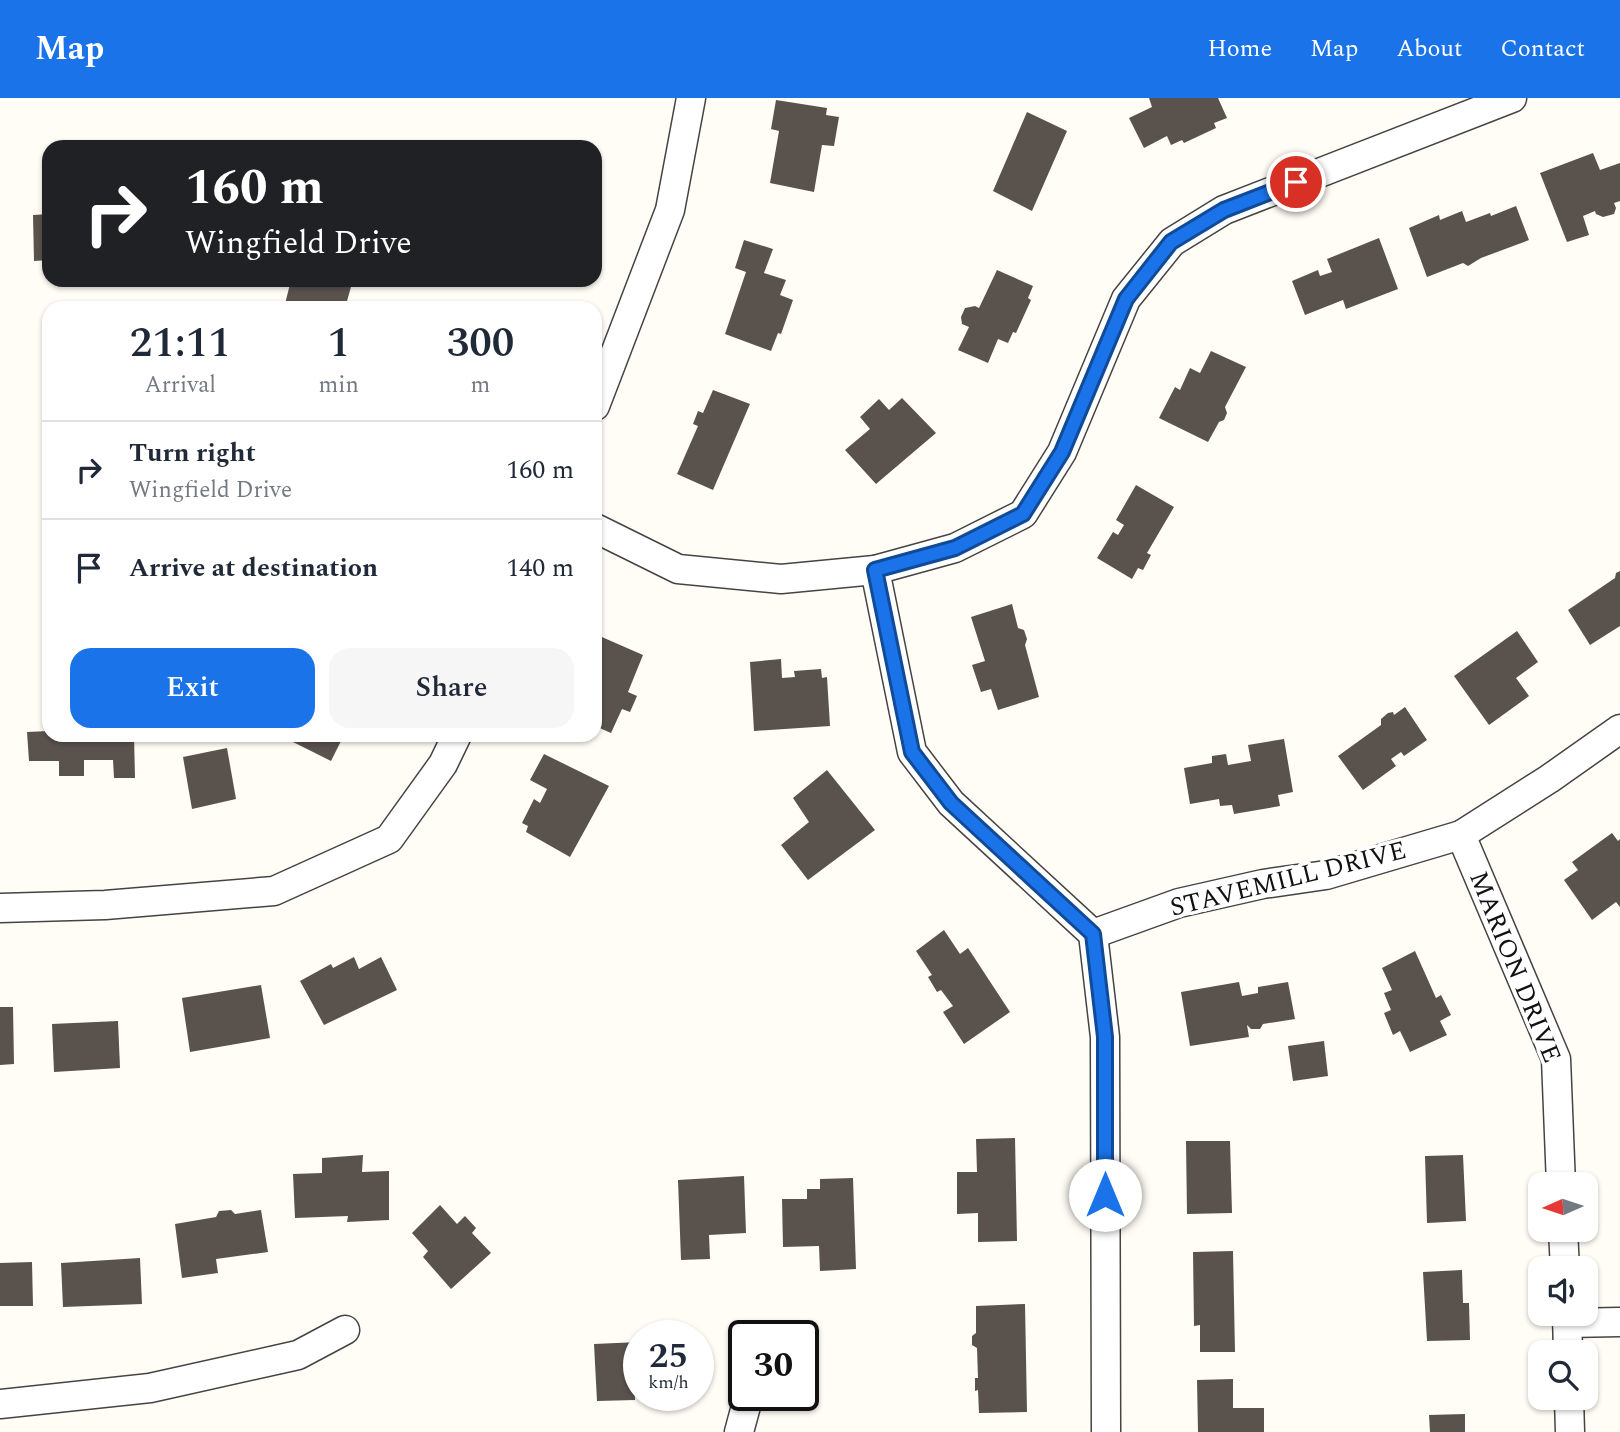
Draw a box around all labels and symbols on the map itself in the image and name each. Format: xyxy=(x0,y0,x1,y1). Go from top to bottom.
pin xyxy=(1266,152,1326,212)
street label: STAVEMILL DRIVE xyxy=(1166,830,1410,928)
street label: MARION DRIVE xyxy=(1458,865,1572,1069)
position arrow xyxy=(1068,1158,1142,1232)
north arrow xyxy=(1528,1172,1598,1242)
speed limit sign: 30 xyxy=(728,1320,819,1411)

